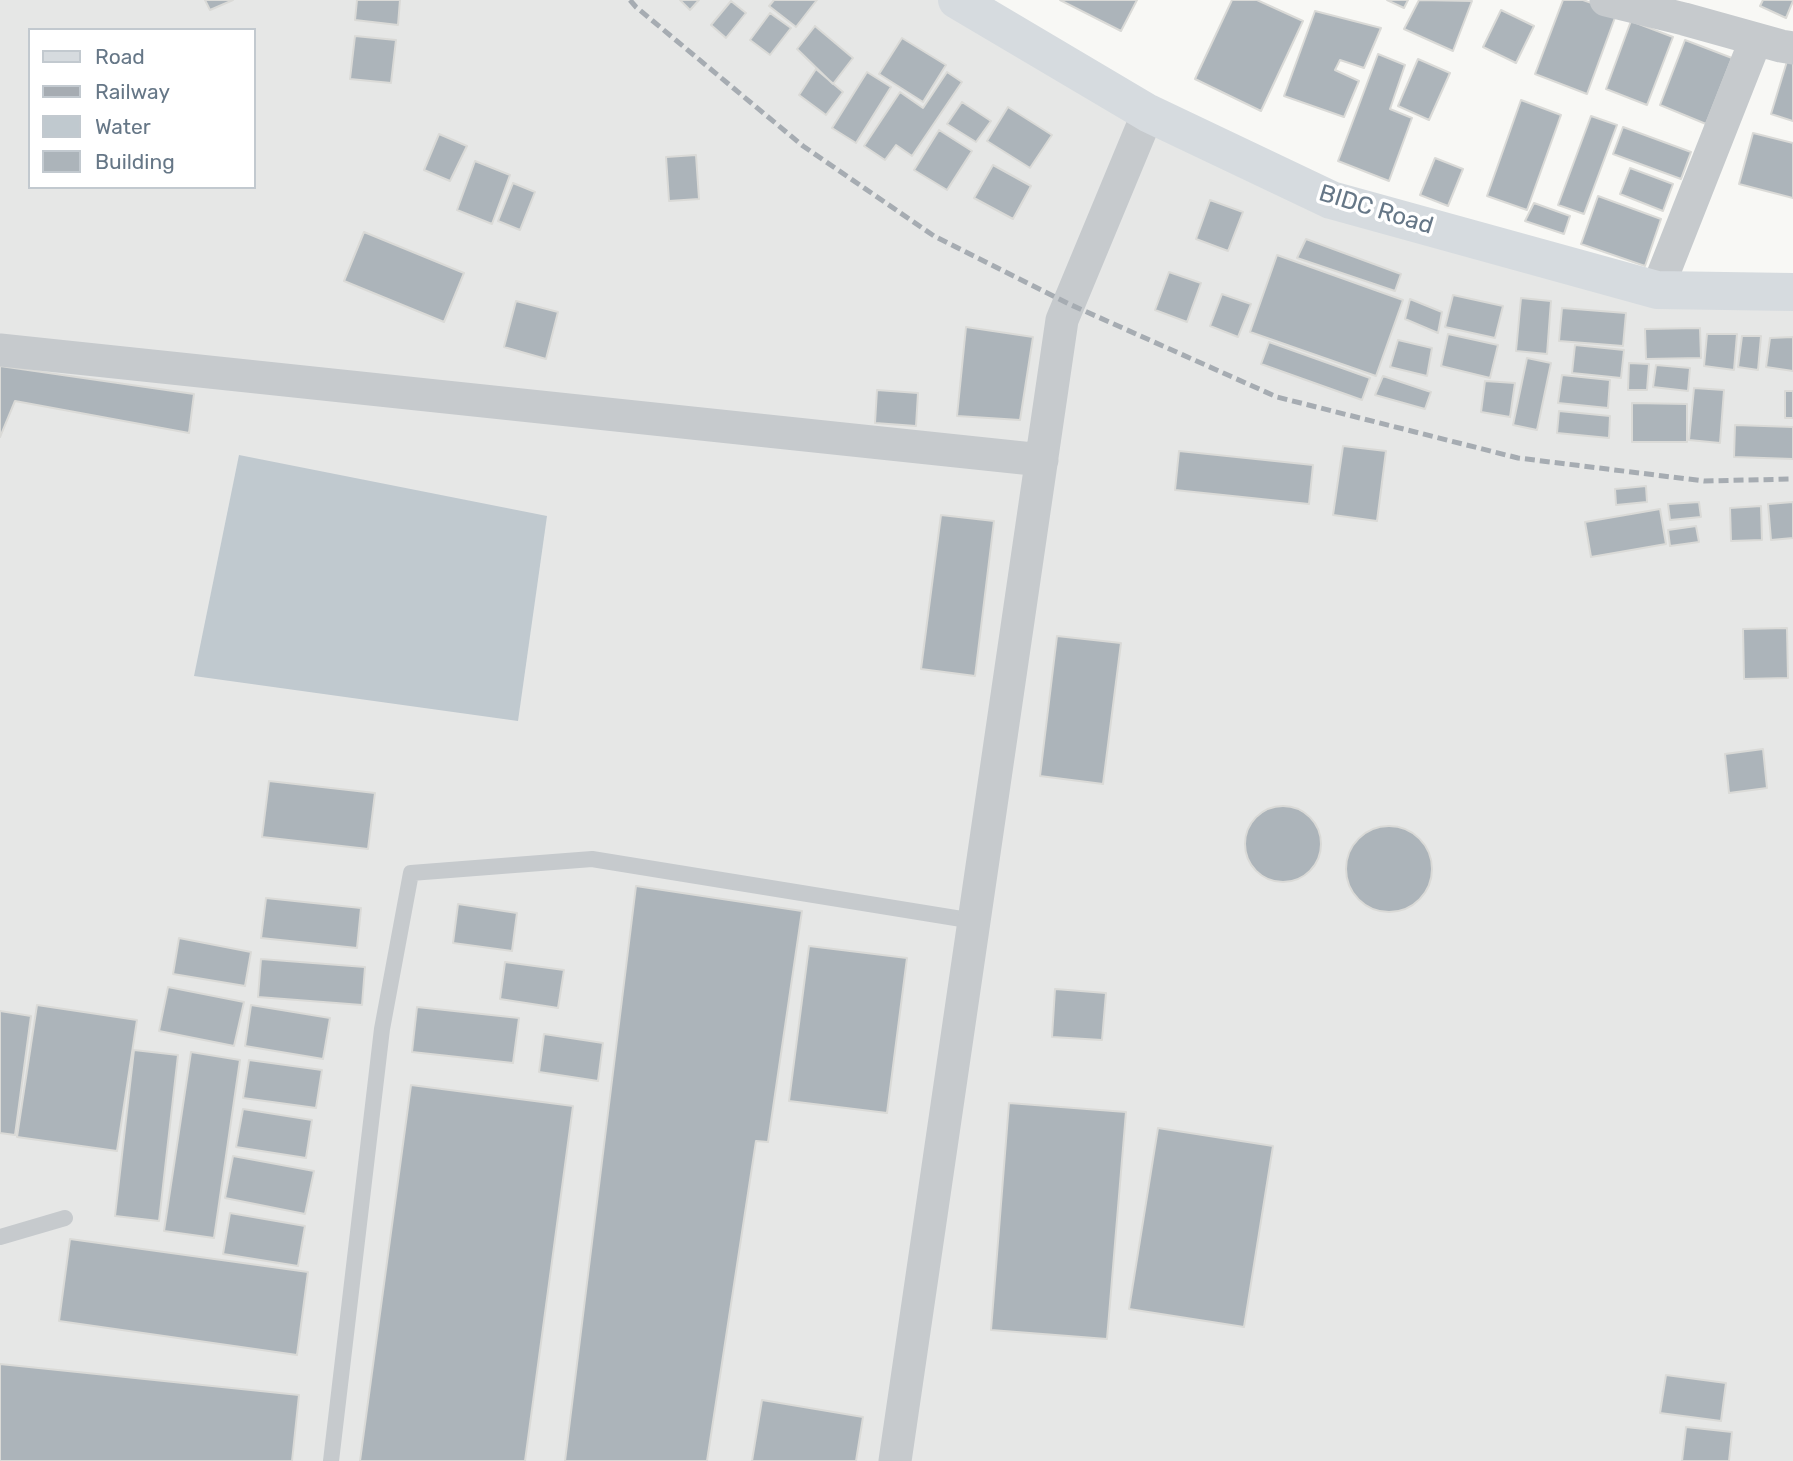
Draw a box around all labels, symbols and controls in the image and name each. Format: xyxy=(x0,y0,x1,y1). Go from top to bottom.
legend xyxy=(28,28,256,189)
text: Road xyxy=(95,44,145,69)
text: Railway xyxy=(95,79,170,104)
text: Water xyxy=(95,114,151,139)
text: Building xyxy=(95,149,175,174)
street label: BIDC Road xyxy=(1315,179,1437,241)

